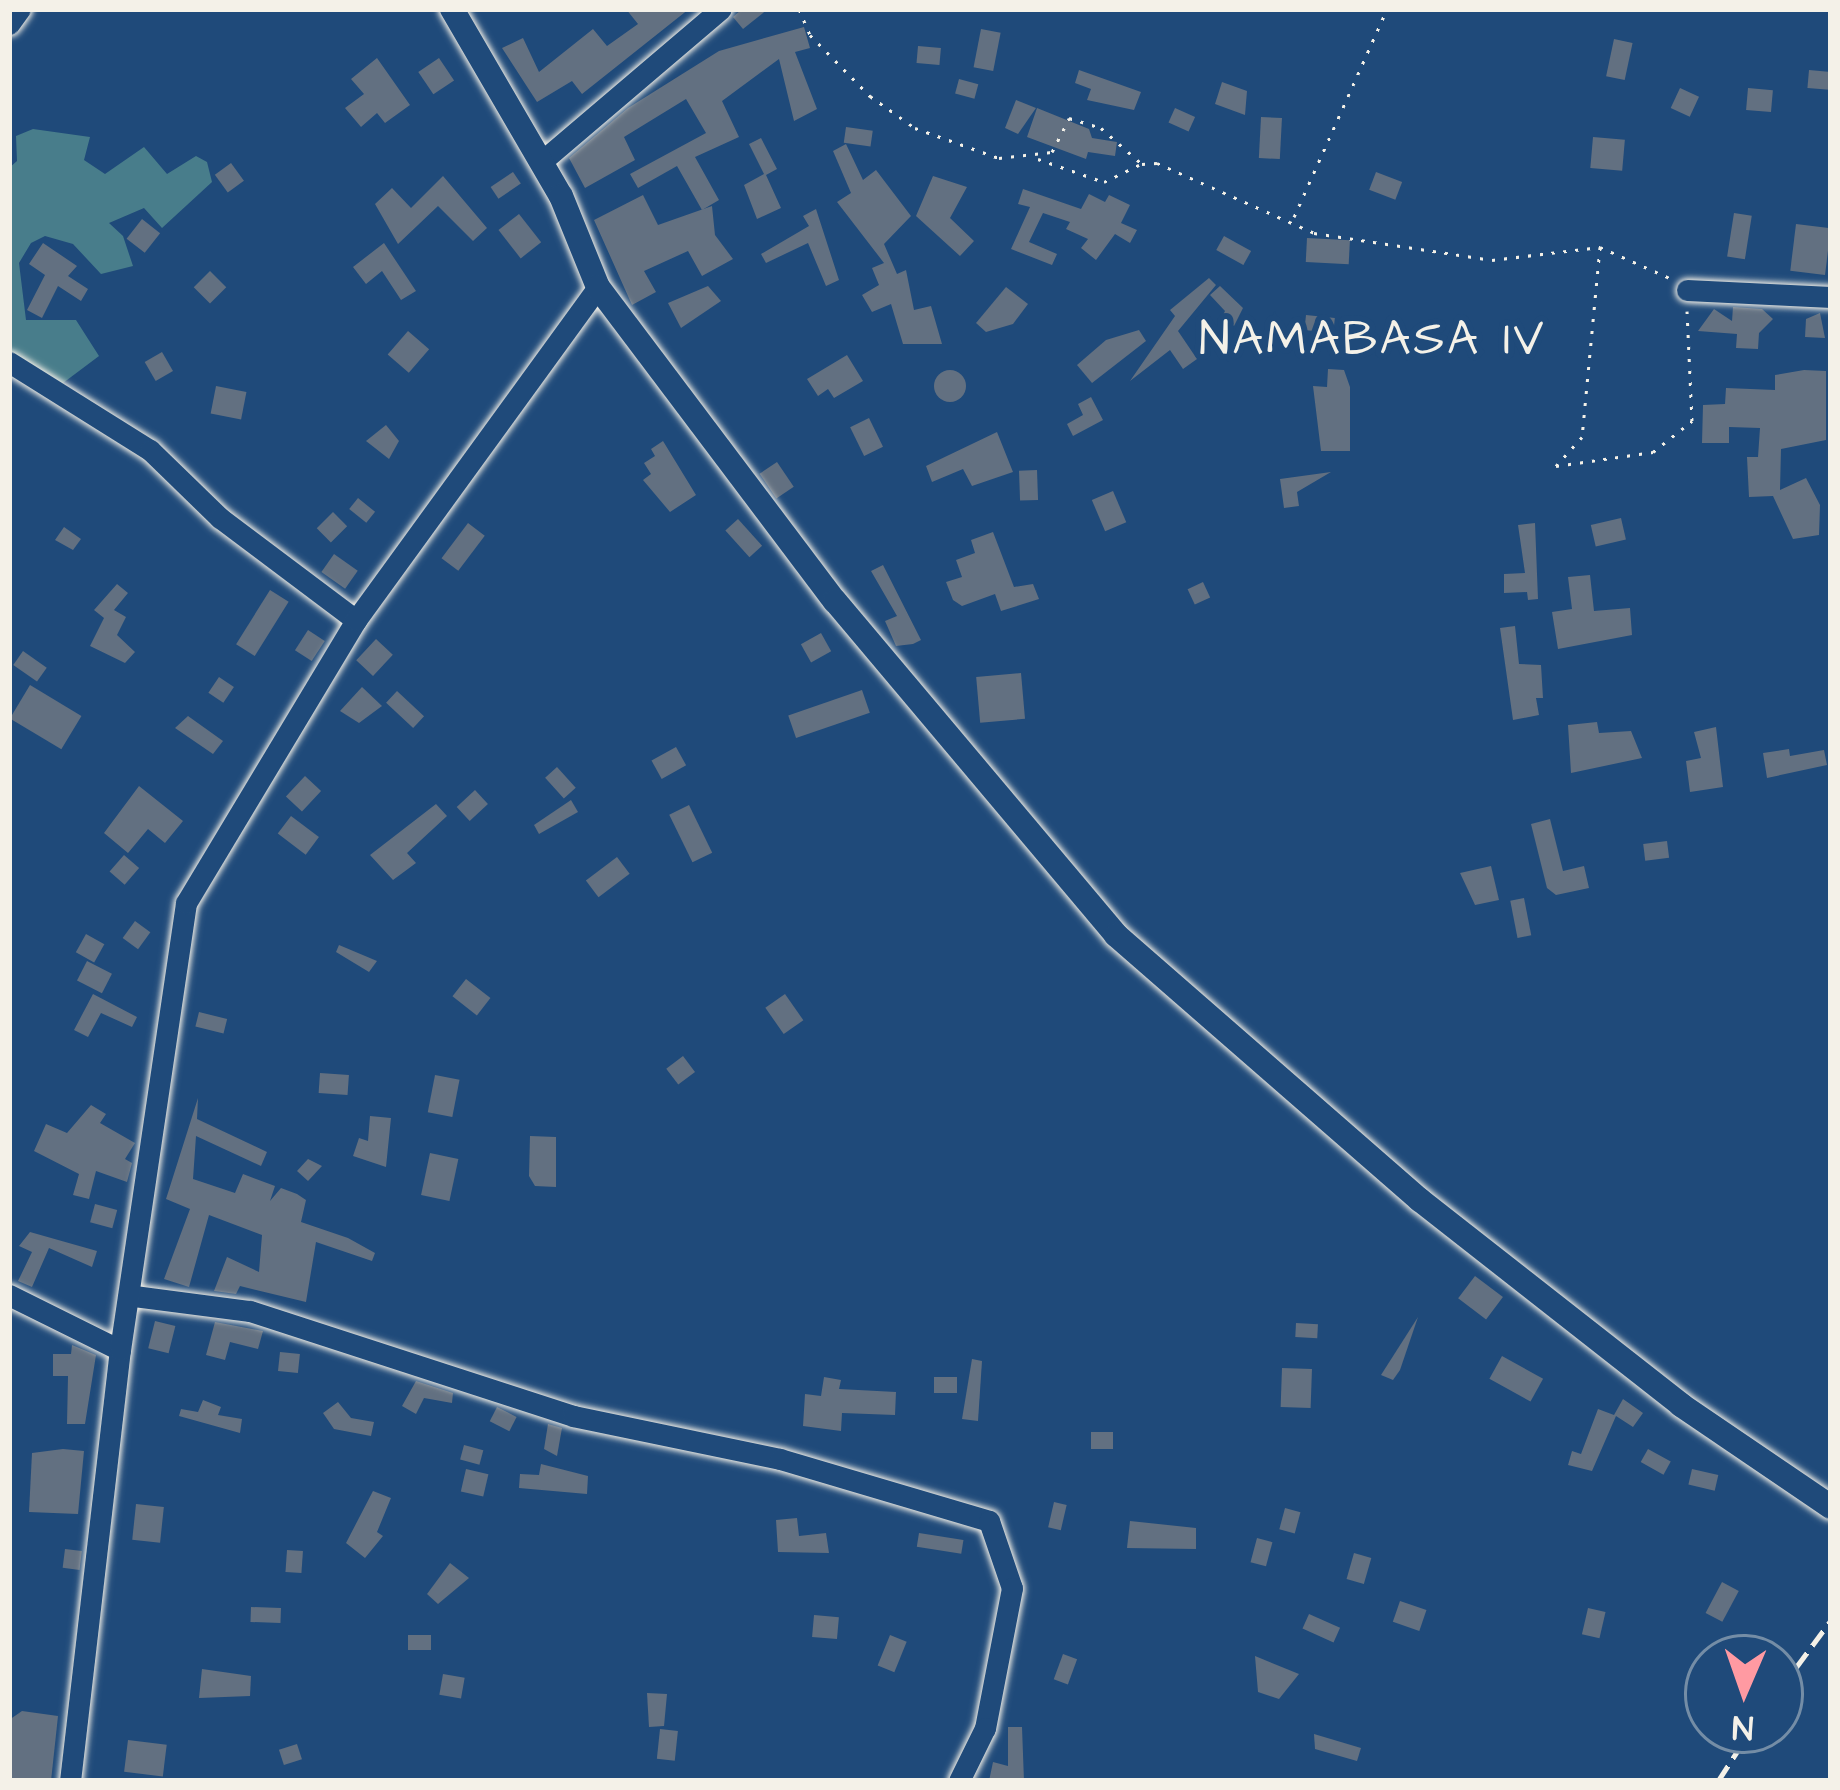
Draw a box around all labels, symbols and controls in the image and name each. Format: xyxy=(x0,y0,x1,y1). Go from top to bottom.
district label: NAMABASA IV xyxy=(1199,312,1547,370)
north arrow xyxy=(1684,1634,1804,1754)
text: N xyxy=(1732,1704,1754,1750)

